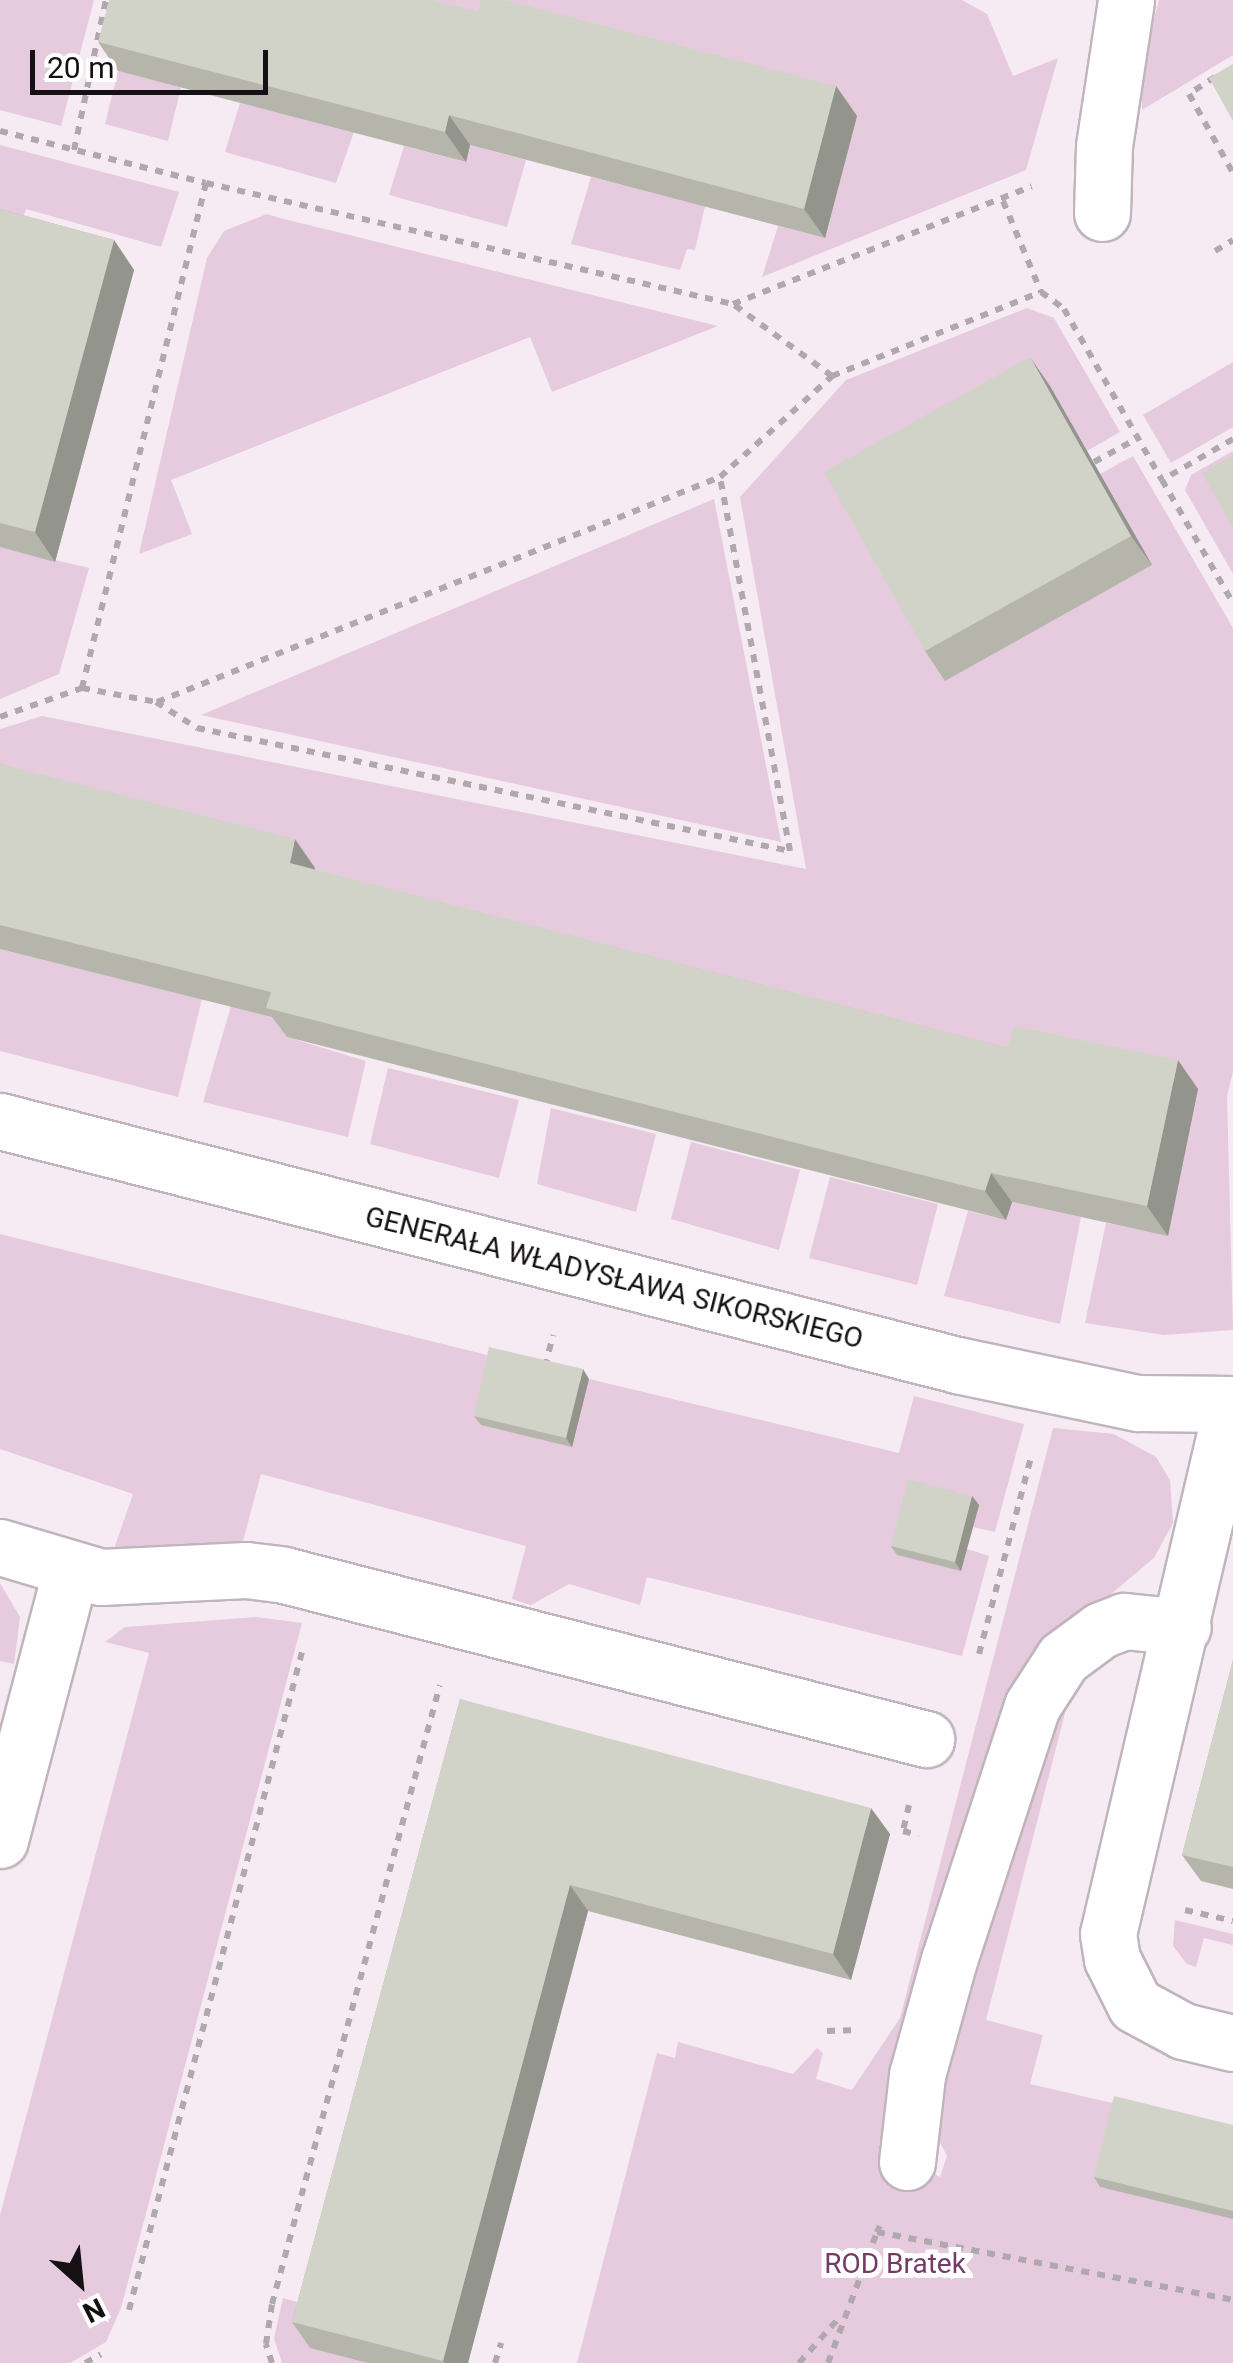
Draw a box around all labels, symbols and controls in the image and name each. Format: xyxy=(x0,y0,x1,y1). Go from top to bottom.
scale bar xyxy=(35,30,272,92)
text: 20 m xyxy=(47,50,114,85)
street label: GENERAŁA WŁADYSŁAWA SIKORSKIEGO xyxy=(362,1200,866,1356)
north arrow xyxy=(30,2233,130,2333)
park label: ROD Bratek xyxy=(824,2247,966,2281)
text: N xyxy=(78,2291,110,2329)

